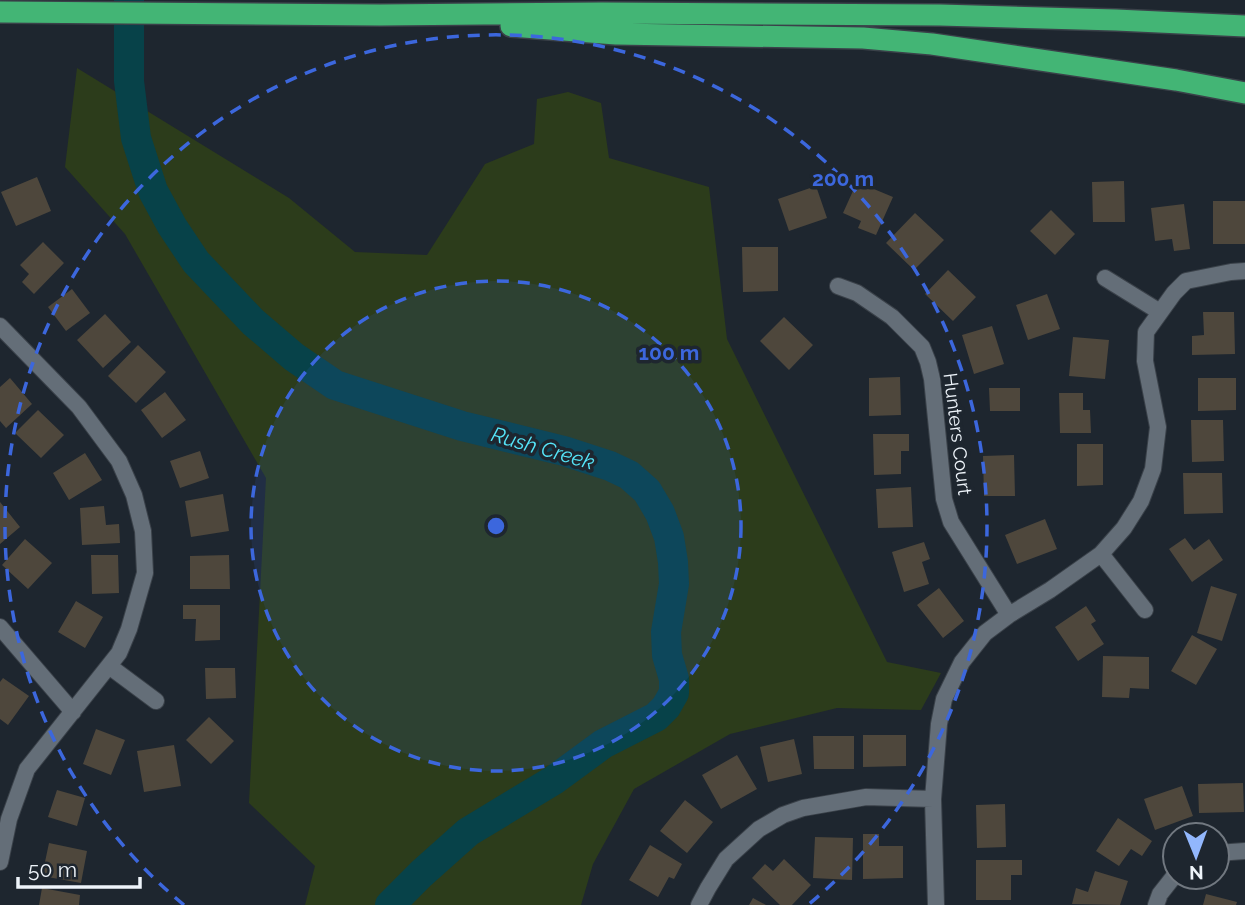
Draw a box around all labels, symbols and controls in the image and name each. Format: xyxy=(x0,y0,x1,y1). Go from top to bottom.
text: 200 m xyxy=(812,166,874,191)
text: 100 m xyxy=(639,340,699,365)
street label: Hunters Court xyxy=(940,372,976,497)
water label: Rush Creek xyxy=(489,421,597,475)
centre of rings xyxy=(484,514,508,538)
north arrow xyxy=(1161,821,1231,891)
scale bar xyxy=(18,846,140,890)
text: 50 m xyxy=(28,857,77,882)
text: N xyxy=(1189,862,1204,884)

